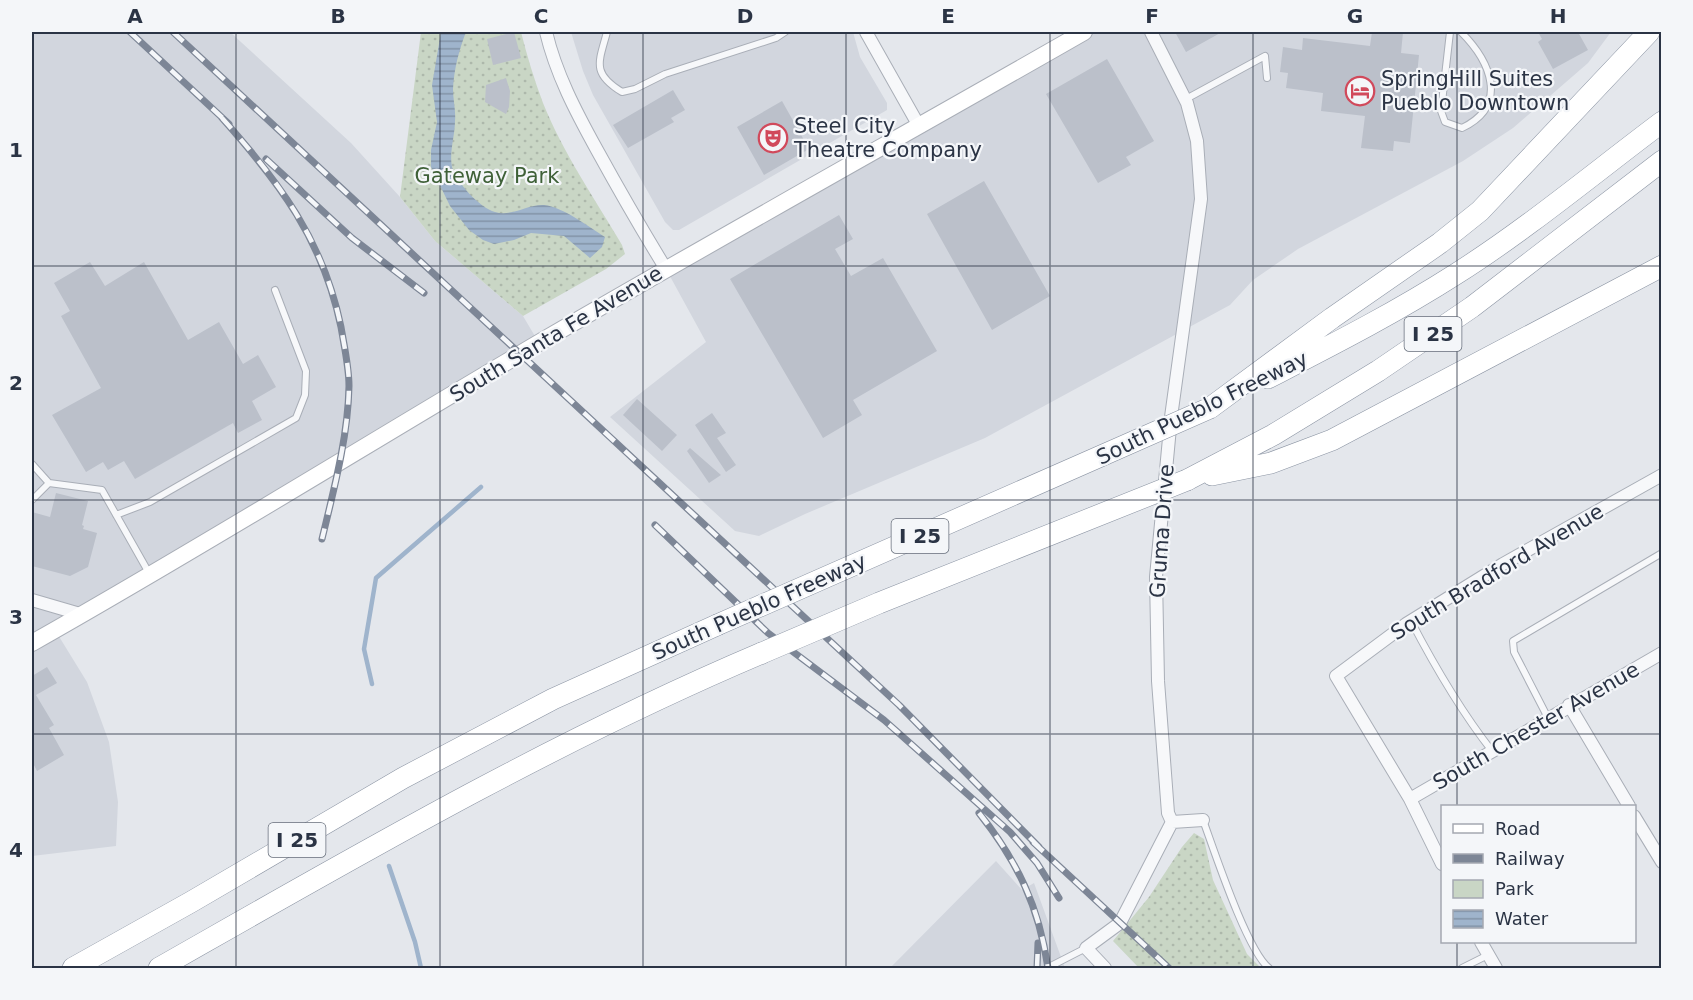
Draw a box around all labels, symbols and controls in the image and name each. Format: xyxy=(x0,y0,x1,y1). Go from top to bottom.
text: A xyxy=(127,4,143,28)
text: B xyxy=(330,4,346,28)
text: C xyxy=(534,4,548,28)
text: D xyxy=(737,4,753,28)
text: E xyxy=(941,4,955,28)
text: F xyxy=(1145,4,1159,28)
text: G xyxy=(1347,4,1363,28)
text: H xyxy=(1550,4,1566,28)
place label: SpringHill Suites Pueblo Downtown xyxy=(1381,67,1569,115)
hotel icon: SpringHill Suites Pueblo Downtown xyxy=(1344,75,1376,107)
place label: Steel City Theatre Company xyxy=(793,114,982,162)
theatre icon: Steel City Theatre Company xyxy=(757,122,789,154)
text: 1 xyxy=(9,138,23,162)
park label: Gateway Park xyxy=(415,164,560,188)
street label: South Santa Fe Avenue xyxy=(445,261,667,407)
road number: I 25 xyxy=(1404,317,1462,351)
street label: South Pueblo Freeway xyxy=(1092,346,1312,470)
text: 2 xyxy=(9,371,23,395)
street label: Gruma Drive xyxy=(1145,463,1179,599)
street label: South Bradford Avenue xyxy=(1386,499,1608,645)
road number: I 25 xyxy=(892,519,948,553)
street label: South Pueblo Freeway xyxy=(648,549,870,665)
text: 3 xyxy=(9,605,23,629)
street label: South Chester Avenue xyxy=(1429,657,1643,795)
legend xyxy=(1441,805,1636,943)
text: Road xyxy=(1495,818,1540,839)
road number: I 25 xyxy=(268,823,326,857)
text: 4 xyxy=(9,838,23,862)
text: Railway xyxy=(1495,848,1565,869)
text: Park xyxy=(1495,878,1534,899)
text: Water xyxy=(1495,908,1549,929)

